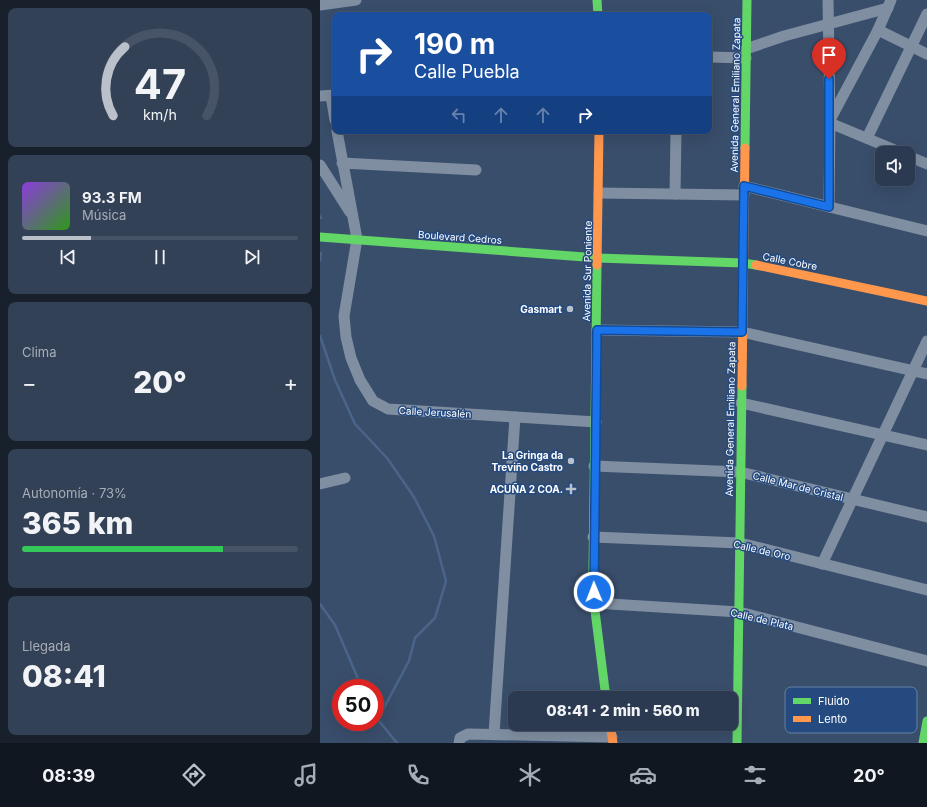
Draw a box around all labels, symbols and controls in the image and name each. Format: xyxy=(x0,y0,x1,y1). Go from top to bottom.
street label: Avenida General Emiliano Zapata xyxy=(728,17,742,173)
text: 190 m xyxy=(414,27,495,61)
icon: right xyxy=(348,28,400,80)
pin xyxy=(812,38,846,79)
icon: arrive xyxy=(818,44,840,66)
text: 47 xyxy=(134,58,186,108)
text: Calle Puebla xyxy=(414,61,520,82)
icon: left xyxy=(448,104,470,126)
icon: ahead xyxy=(490,104,512,126)
icon: ahead xyxy=(532,104,554,126)
icon: right xyxy=(574,104,596,126)
text: km/h xyxy=(143,105,177,122)
map controls xyxy=(875,146,915,186)
button: sound xyxy=(875,146,915,186)
text: 93.3 FM xyxy=(82,188,142,207)
text: Música xyxy=(82,207,126,223)
street label: Avenida Sur Poniente xyxy=(580,220,594,321)
street label: Boulevard Cedros xyxy=(417,228,503,246)
icon: previous xyxy=(57,246,79,268)
icon: pause xyxy=(149,246,171,268)
icon: next xyxy=(241,246,263,268)
street label: Calle Cobre xyxy=(762,250,818,272)
place label: Gasmart xyxy=(520,303,562,315)
marker: Gasmart xyxy=(565,304,575,314)
street label: Avenida General Emiliano Zapata xyxy=(723,341,737,497)
text: Clima xyxy=(22,344,56,360)
text: 20° xyxy=(133,364,187,400)
text: − xyxy=(22,370,37,396)
text: + xyxy=(283,370,298,396)
street label: Calle Jerusalén xyxy=(398,404,472,420)
place label: La Gringa da Treviño Castro xyxy=(491,449,563,473)
marker: La Gringa da Treviño Castro xyxy=(566,456,576,466)
street label: Calle Mar de Cristal xyxy=(752,469,844,503)
place label: ACUÑA 2 COA. xyxy=(490,483,563,495)
marker: ACUÑA 2 COA. xyxy=(566,484,576,494)
text: Autonomía · 73% xyxy=(22,485,127,501)
text: 365 km xyxy=(22,505,133,541)
street label: Calle de Oro xyxy=(732,538,792,562)
position arrow xyxy=(573,571,615,613)
street label: Calle de Plata xyxy=(729,606,795,632)
text: Llegada xyxy=(22,638,71,654)
text: 08:41 xyxy=(22,658,106,694)
speed limit sign: 50 xyxy=(332,679,384,731)
legend xyxy=(785,687,917,733)
text: Fluido xyxy=(818,694,850,708)
text: 08:41 · 2 min · 560 m xyxy=(546,701,700,720)
text: Lento xyxy=(818,712,848,726)
icon: directions xyxy=(180,761,208,789)
icon: music xyxy=(292,761,320,789)
icon: phone xyxy=(404,761,432,789)
icon: climate xyxy=(516,761,544,789)
icon: car xyxy=(629,761,657,789)
icon: filters xyxy=(741,761,769,789)
text: 08:39 xyxy=(42,765,95,786)
text: 20° xyxy=(853,765,885,786)

